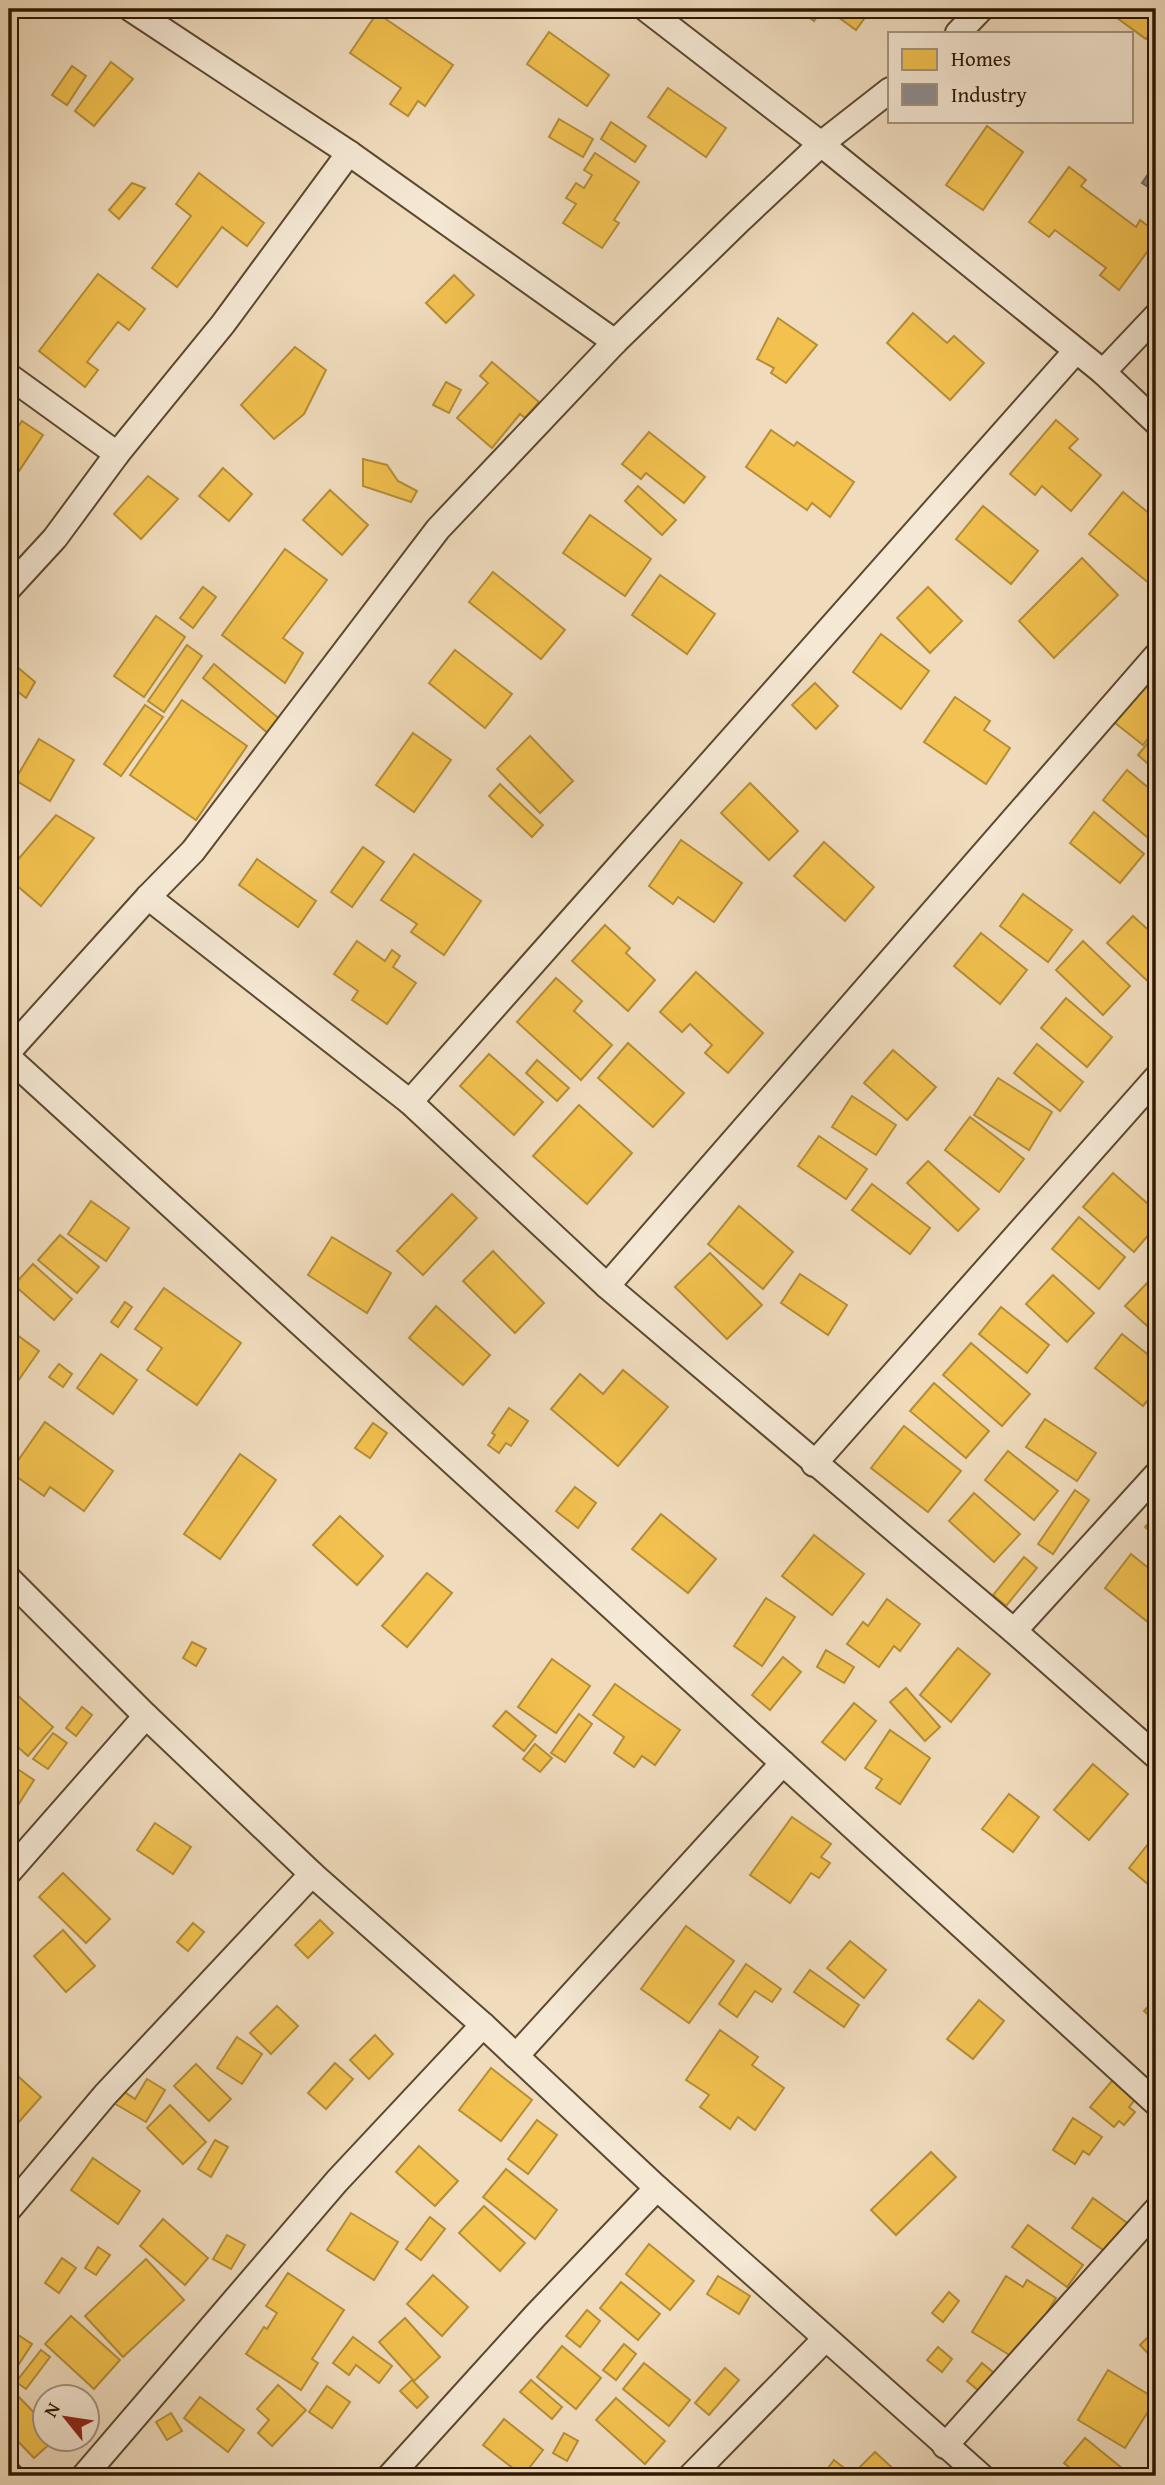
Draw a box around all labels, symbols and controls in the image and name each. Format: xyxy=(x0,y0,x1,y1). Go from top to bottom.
legend xyxy=(888,32,1134,122)
text: Homes xyxy=(951,43,1011,74)
text: Industry xyxy=(951,79,1027,110)
north arrow xyxy=(32,2384,102,2454)
text: N xyxy=(36,2397,67,2422)

